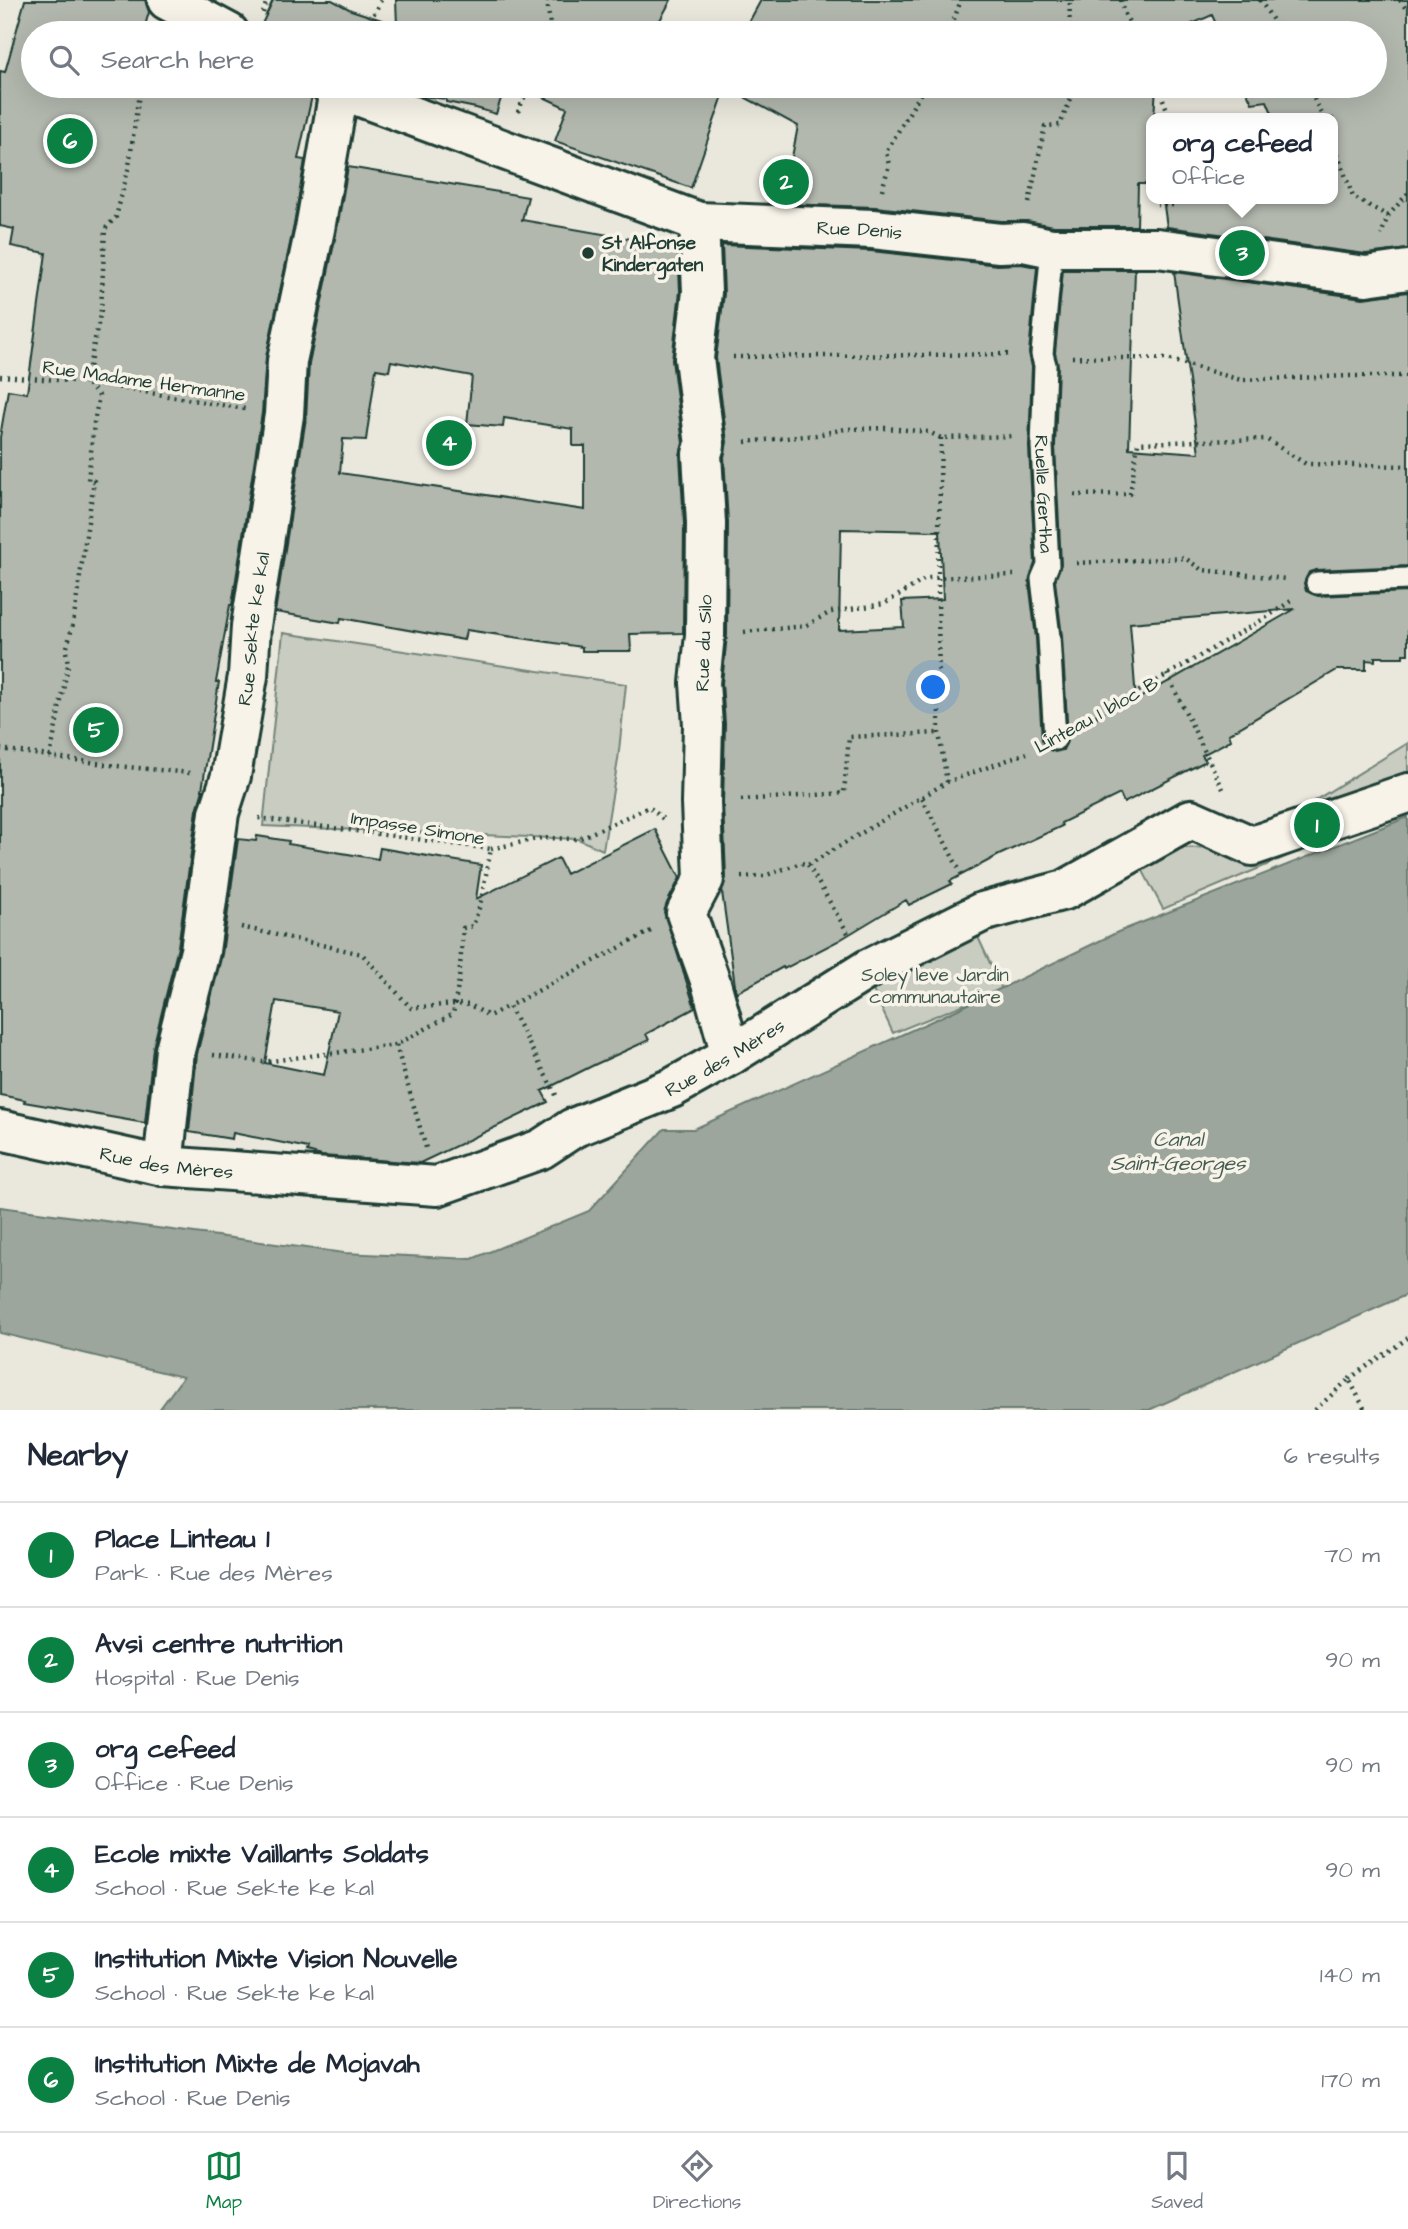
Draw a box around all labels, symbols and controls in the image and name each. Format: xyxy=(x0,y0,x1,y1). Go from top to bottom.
search box xyxy=(21,21,1387,98)
icon: search xyxy=(45,41,83,79)
text: Search here xyxy=(101,42,254,78)
popup xyxy=(1146,113,1338,204)
pin: 6 xyxy=(47,115,93,167)
text: org cefeed xyxy=(1172,125,1312,161)
pin: 2 xyxy=(763,156,809,208)
text: Office xyxy=(1172,161,1245,193)
street label: Rue Denis xyxy=(816,215,903,247)
pin: 3 xyxy=(1219,227,1265,279)
place label: St Alfonse Kindergaten xyxy=(601,230,704,280)
marker: St Alfonse Kindergaten xyxy=(580,245,596,261)
street label: Rue Madame Hermanne xyxy=(41,354,247,409)
pin: 4 xyxy=(426,417,472,469)
street label: Ruelle Gertha xyxy=(1027,434,1059,554)
street label: Rue Sekte ke kal xyxy=(231,550,277,708)
street label: Rue du Silo xyxy=(689,594,720,692)
your location xyxy=(916,670,950,704)
street label: Linteau 1 bloc B xyxy=(1030,670,1164,761)
pin: 5 xyxy=(73,704,119,756)
pin: 1 xyxy=(1294,799,1340,851)
street label: Impasse Simone xyxy=(349,805,487,852)
park label: Soley leve Jardin communautaire xyxy=(861,962,1009,1011)
street label: Rue des Mères xyxy=(661,1013,790,1104)
water label: Canal Saint-Georges xyxy=(1111,1125,1247,1179)
street label: Rue des Mères xyxy=(97,1140,234,1186)
text: Nearby xyxy=(28,1435,128,1477)
text: 6 results xyxy=(1284,1440,1380,1472)
text: Place Linteau 1 xyxy=(95,1521,270,1557)
text: 1 xyxy=(50,1539,52,1571)
text: 70 m xyxy=(1324,1539,1380,1571)
text: Park · Rue des Mères xyxy=(95,1557,333,1589)
text: Avsi centre nutrition xyxy=(95,1626,342,1662)
text: 2 xyxy=(44,1644,58,1676)
text: 90 m xyxy=(1325,1644,1380,1676)
text: Hospital · Rue Denis xyxy=(95,1662,300,1694)
text: org cefeed xyxy=(95,1731,235,1767)
text: 3 xyxy=(45,1749,57,1781)
text: 90 m xyxy=(1325,1749,1380,1781)
text: Office · Rue Denis xyxy=(95,1767,293,1799)
text: Ecole mixte Vaillants Soldats xyxy=(95,1836,429,1872)
text: 4 xyxy=(43,1854,59,1886)
text: 90 m xyxy=(1325,1854,1380,1886)
text: School · Rue Sekte ke kal xyxy=(95,1872,374,1904)
text: Institution Mixte Vision Nouvelle xyxy=(95,1941,457,1977)
text: 5 xyxy=(43,1959,59,1991)
text: 140 m xyxy=(1320,1959,1380,1991)
text: School · Rue Sekte ke kal xyxy=(95,1977,374,2009)
text: Institution Mixte de Mojavah xyxy=(95,2046,420,2082)
text: 6 xyxy=(44,2064,58,2096)
text: 170 m xyxy=(1321,2064,1380,2096)
text: School · Rue Denis xyxy=(95,2082,290,2114)
tab: Map xyxy=(205,2147,243,2216)
tab: Directions xyxy=(653,2147,741,2216)
tab: Saved xyxy=(1151,2147,1203,2216)

